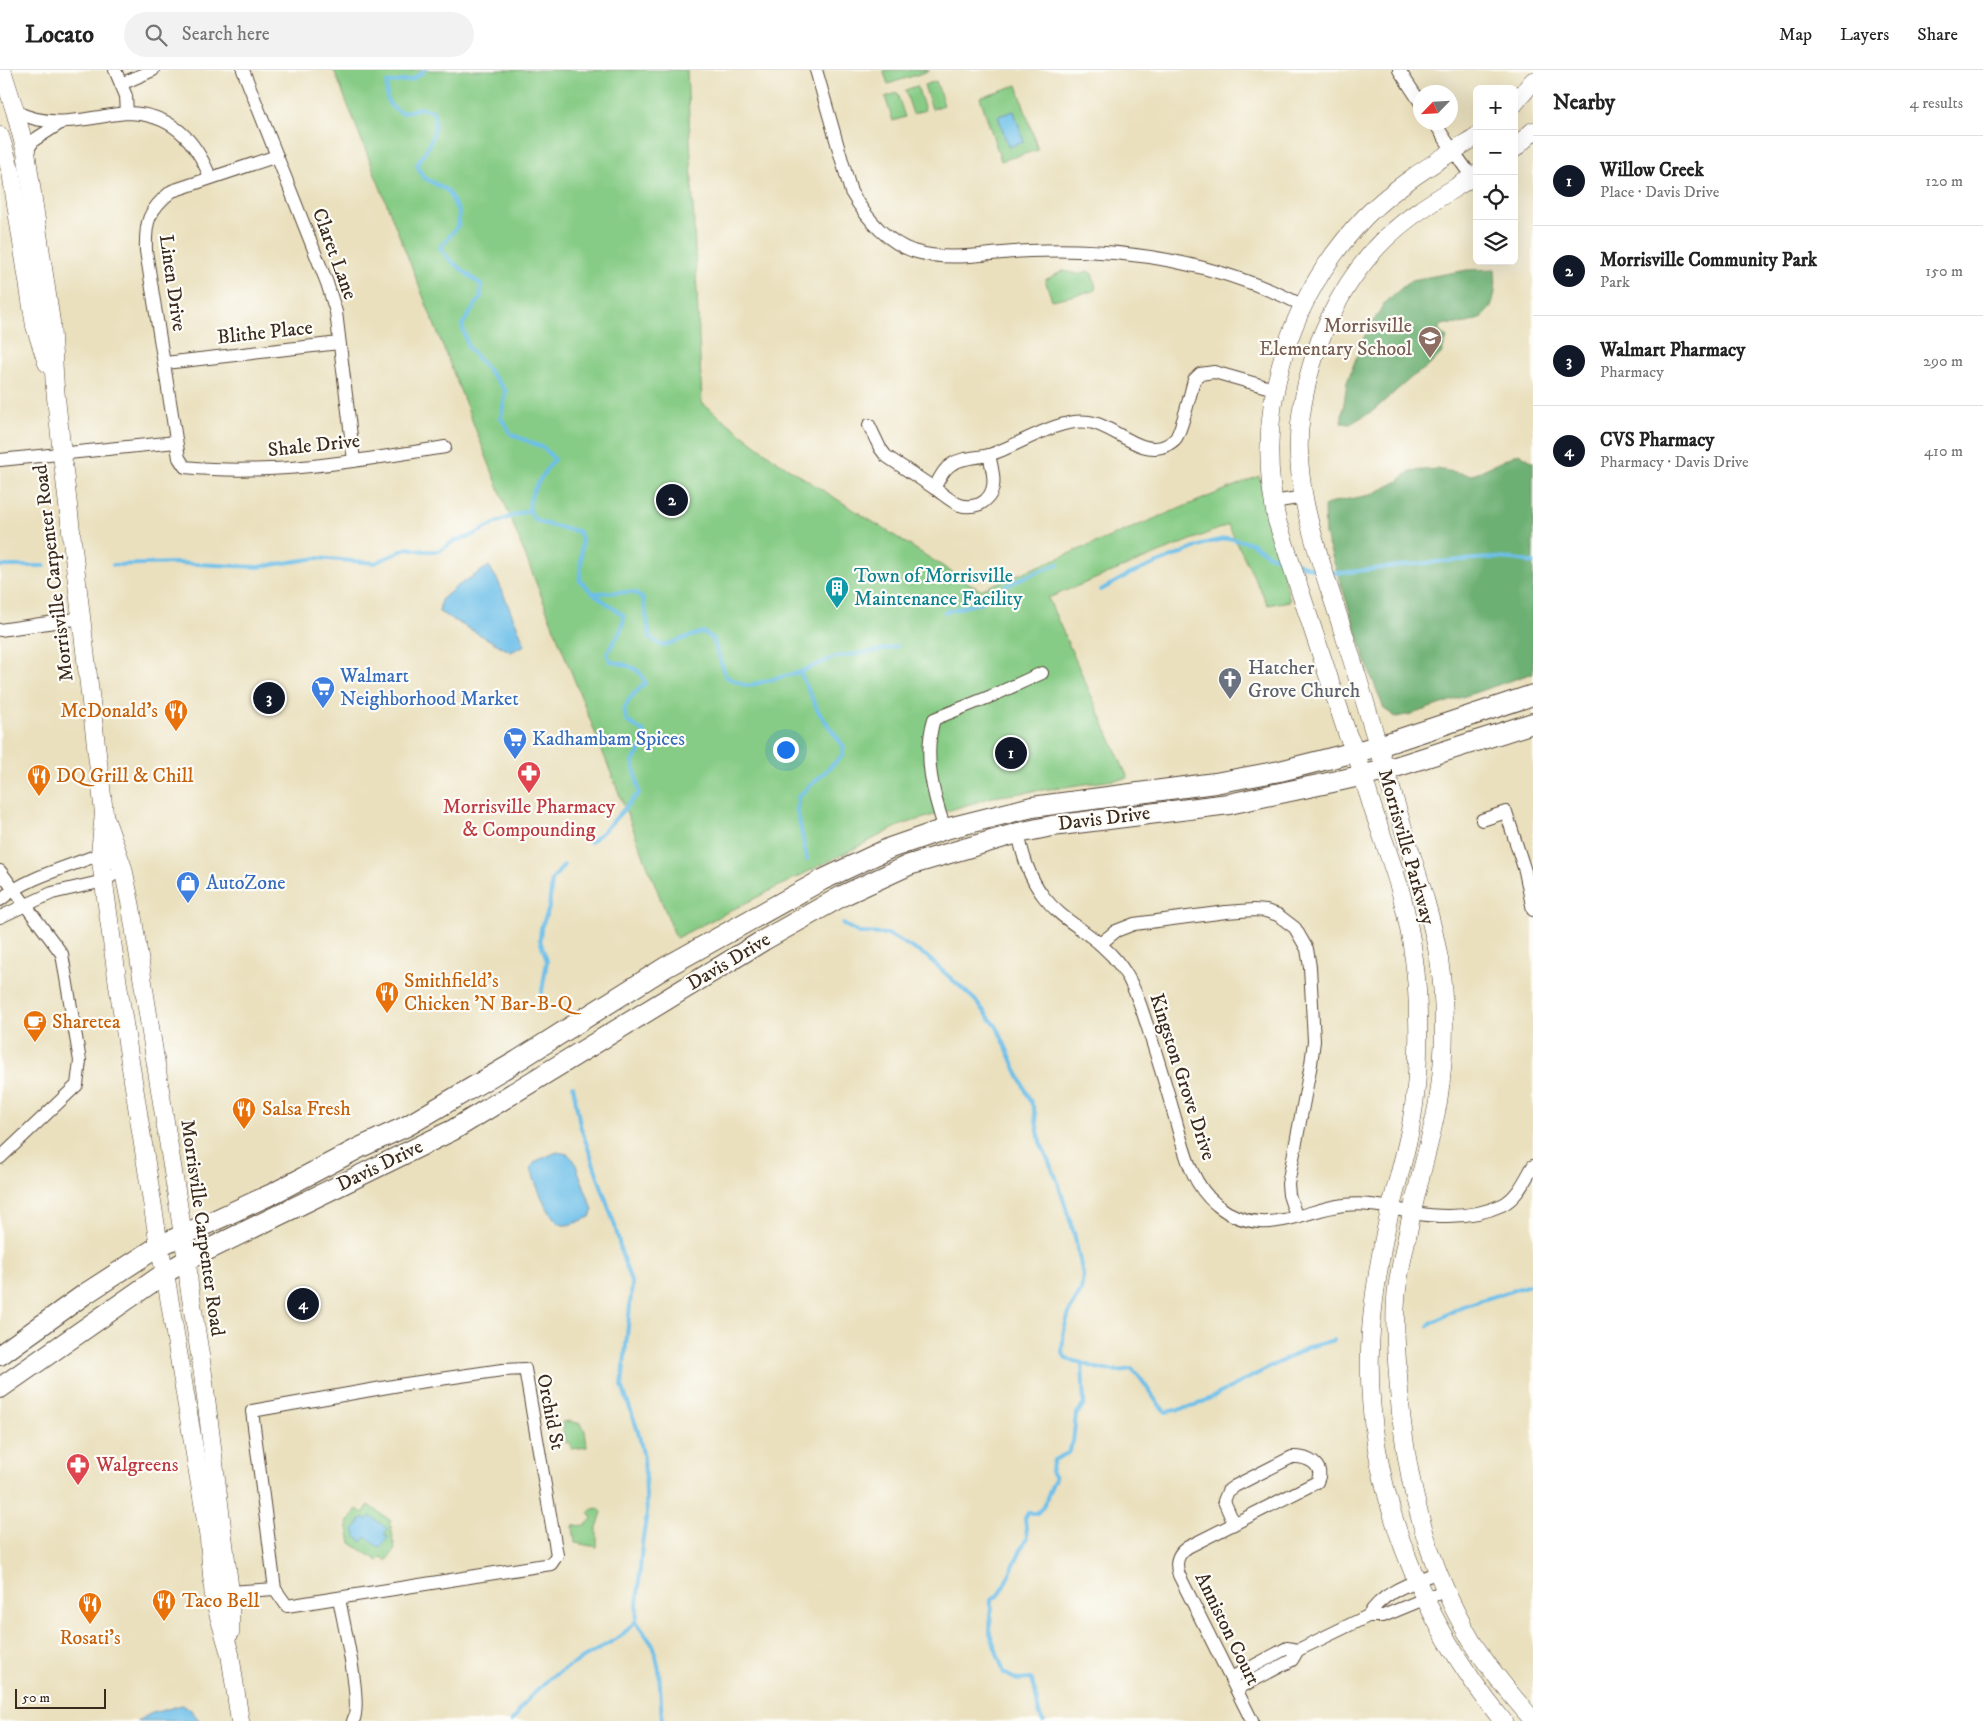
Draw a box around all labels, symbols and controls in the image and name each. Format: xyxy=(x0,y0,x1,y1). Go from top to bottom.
search box xyxy=(124,12,474,57)
text: Locato xyxy=(25,20,94,50)
icon: search xyxy=(142,21,170,49)
text: Search here xyxy=(182,23,270,46)
text: Map xyxy=(1779,24,1812,46)
text: Layers xyxy=(1840,24,1889,46)
text: Share xyxy=(1917,24,1958,46)
north arrow xyxy=(1413,85,1458,130)
map controls xyxy=(1473,85,1518,265)
button: + xyxy=(1473,85,1518,130)
text: Nearby xyxy=(1553,90,1615,116)
text: 4 results xyxy=(1910,93,1963,113)
button: − xyxy=(1473,130,1518,175)
text: Willow Creek xyxy=(1600,159,1704,182)
text: 1 xyxy=(1566,171,1572,191)
text: 120 m xyxy=(1925,171,1963,191)
button: locate xyxy=(1473,175,1518,220)
text: Place · Davis Drive xyxy=(1600,182,1719,202)
street label: Claret Lane xyxy=(306,205,362,303)
button: layers xyxy=(1473,220,1518,265)
street label: Linen Drive xyxy=(153,233,191,333)
text: Morrisville Community Park xyxy=(1600,249,1817,272)
text: 2 xyxy=(1565,261,1573,281)
text: 150 m xyxy=(1925,261,1963,281)
text: Park xyxy=(1600,272,1630,292)
place label: Morrisville Elementary School xyxy=(1259,314,1412,362)
street label: Blithe Place xyxy=(216,316,314,350)
school or university icon: Morrisville Elementary School xyxy=(1417,325,1443,359)
text: Walmart Pharmacy xyxy=(1600,339,1745,362)
text: 3 xyxy=(1566,351,1572,371)
text: 290 m xyxy=(1923,351,1963,371)
text: Pharmacy xyxy=(1600,362,1664,382)
street label: Shale Drive xyxy=(267,429,361,463)
text: CVS Pharmacy xyxy=(1600,429,1714,452)
text: 4 xyxy=(1564,441,1574,461)
text: 410 m xyxy=(1924,441,1963,461)
text: Pharmacy · Davis Drive xyxy=(1600,452,1749,472)
street label: Morrisville Carpenter Road xyxy=(28,463,80,683)
pin: 2 xyxy=(656,481,688,519)
place label: Town of Morrisville Maintenance Facility xyxy=(854,564,1023,612)
building icon: Town of Morrisville Maintenance Facility xyxy=(824,575,850,609)
place label: Hatcher Grove Church xyxy=(1248,656,1361,704)
place label: Walmart Neighborhood Market xyxy=(339,664,519,712)
church icon: Hatcher Grove Church xyxy=(1217,666,1243,700)
supermarket icon: Walmart Neighborhood Market xyxy=(310,675,336,709)
pin: 3 xyxy=(253,679,285,717)
restaurant icon: McDonald's xyxy=(163,698,189,732)
place label: McDonald's xyxy=(60,699,158,724)
supermarket icon: Kadhambam Spices xyxy=(502,726,528,760)
place label: Kadhambam Spices xyxy=(532,727,685,752)
pin: 1 xyxy=(995,734,1027,772)
your location xyxy=(773,737,799,763)
pharmacy icon: Morrisville Pharmacy & Compounding xyxy=(516,760,542,794)
restaurant icon: DQ Grill & Chill xyxy=(26,763,52,797)
place label: DQ Grill & Chill xyxy=(56,764,194,789)
street label: Morrisville Parkway xyxy=(1372,766,1440,928)
place label: Morrisville Pharmacy & Compounding xyxy=(443,795,616,843)
street label: Davis Drive xyxy=(1056,801,1152,837)
shop icon: AutoZone xyxy=(175,870,201,904)
place label: AutoZone xyxy=(206,871,286,896)
street label: Davis Drive xyxy=(683,927,775,997)
place label: Smithfield's Chicken 'N Bar-B-Q xyxy=(404,969,582,1017)
restaurant icon: Smithfield's Chicken 'N Bar-B-Q xyxy=(374,980,400,1014)
street label: Kingston Grove Drive xyxy=(1143,990,1221,1164)
cafe icon: Sharetea xyxy=(22,1009,48,1043)
place label: Sharetea xyxy=(52,1010,121,1035)
restaurant icon: Salsa Fresh xyxy=(231,1096,257,1130)
place label: Salsa Fresh xyxy=(262,1097,351,1122)
street label: Morrisville Carpenter Road xyxy=(174,1118,230,1338)
street label: Davis Drive xyxy=(333,1134,427,1198)
pin: 4 xyxy=(287,1285,319,1323)
street label: Orchid St xyxy=(530,1372,570,1452)
pharmacy icon: Walgreens xyxy=(65,1452,91,1486)
place label: Walgreens xyxy=(95,1453,179,1478)
street label: Anniston Court xyxy=(1189,1568,1265,1690)
restaurant icon: Taco Bell xyxy=(151,1588,177,1622)
place label: Taco Bell xyxy=(182,1589,259,1614)
restaurant icon: Rosati's xyxy=(77,1591,103,1625)
place label: Rosati's xyxy=(59,1626,121,1651)
scale bar xyxy=(15,1686,106,1709)
text: 50 m xyxy=(22,1689,50,1707)

